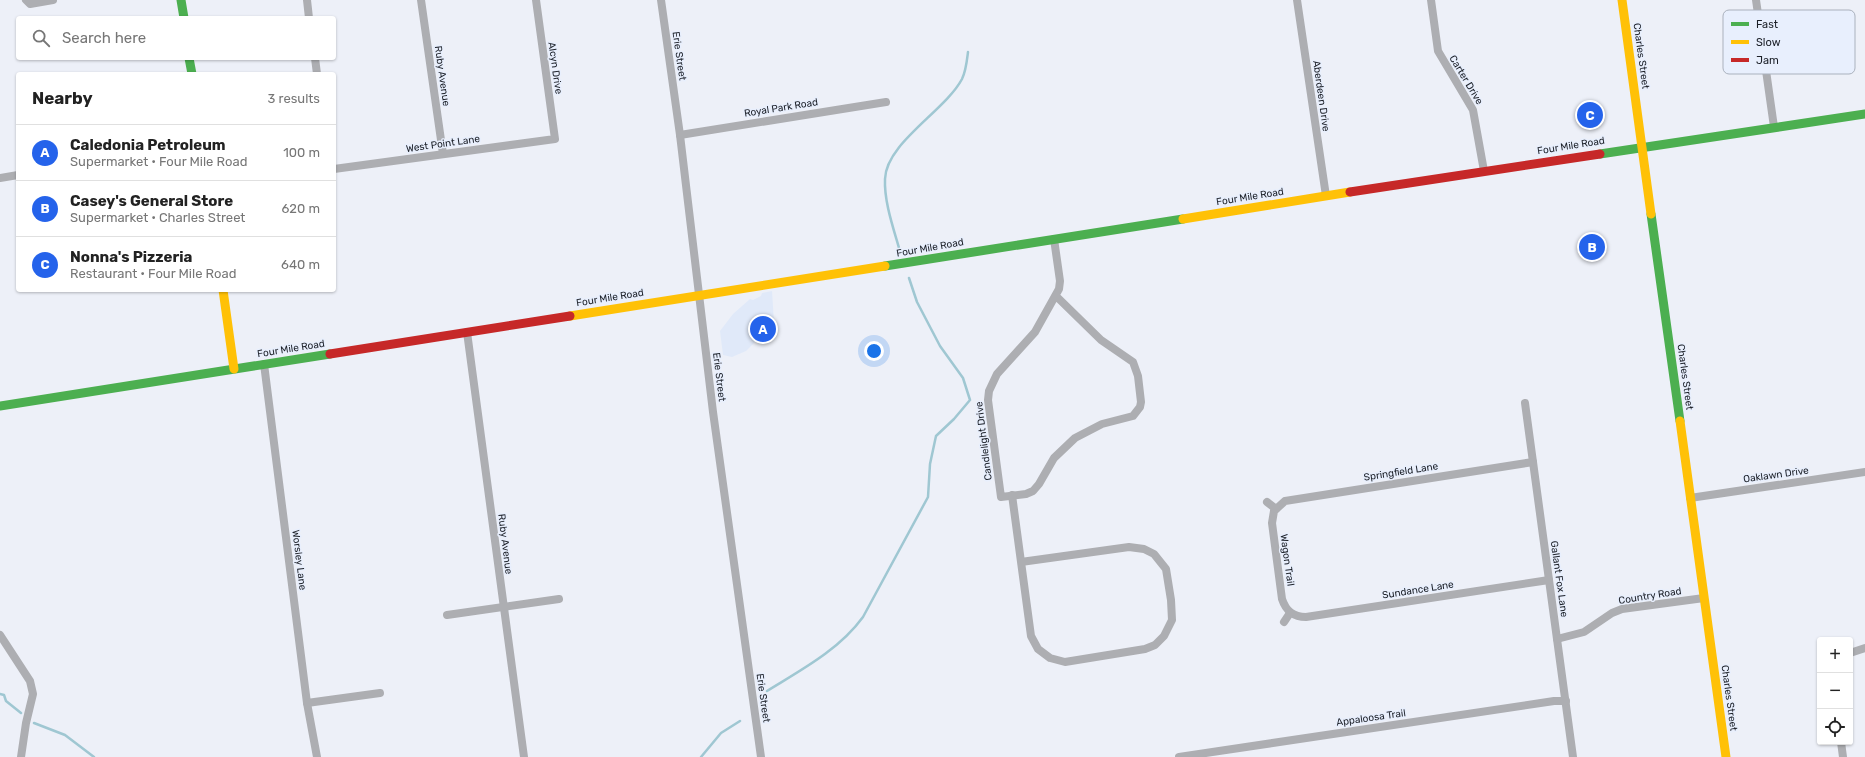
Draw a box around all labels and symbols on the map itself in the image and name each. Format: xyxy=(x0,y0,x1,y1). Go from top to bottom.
legend xyxy=(1723,10,1855,74)
text: Fast xyxy=(1756,18,1779,31)
street label: Charles Street xyxy=(1630,22,1652,90)
street label: Erie Street xyxy=(670,31,688,81)
text: Slow xyxy=(1756,36,1781,49)
street label: Alcyn Drive xyxy=(545,41,565,95)
street label: Ruby Avenue xyxy=(432,45,452,107)
street label: Carter Drive xyxy=(1447,53,1486,107)
text: Jam xyxy=(1756,54,1779,67)
street label: Aberdeen Drive xyxy=(1310,60,1332,133)
street label: Royal Park Road xyxy=(743,96,819,120)
pin: C xyxy=(1577,100,1603,130)
street label: West Point Lane xyxy=(405,133,481,155)
street label: Four Mile Road xyxy=(1536,135,1606,157)
street label: Four Mile Road xyxy=(1215,186,1285,208)
pin: B xyxy=(1579,232,1605,262)
street label: Four Mile Road xyxy=(895,236,965,260)
street label: Four Mile Road xyxy=(575,287,645,309)
pin: A xyxy=(750,314,776,344)
street label: Four Mile Road xyxy=(256,338,326,360)
your location xyxy=(864,341,884,361)
street label: Charles Street xyxy=(1674,343,1696,411)
street label: Erie Street xyxy=(710,352,728,402)
street label: Candlelight Drive xyxy=(973,400,995,481)
street label: Springfield Lane xyxy=(1363,460,1439,484)
street label: Oaklawn Drive xyxy=(1742,464,1810,486)
street label: Ruby Avenue xyxy=(495,513,515,575)
street label: Worsley Lane xyxy=(289,529,309,591)
street label: Wagon Trail xyxy=(1277,533,1297,587)
street label: Gallant Fox Lane xyxy=(1548,540,1570,618)
street label: Sundance Lane xyxy=(1381,578,1455,602)
street label: Country Road xyxy=(1618,585,1682,607)
street label: Charles Street xyxy=(1718,664,1740,732)
street label: Erie Street xyxy=(754,673,772,723)
street label: Appaloosa Trail xyxy=(1336,707,1406,729)

